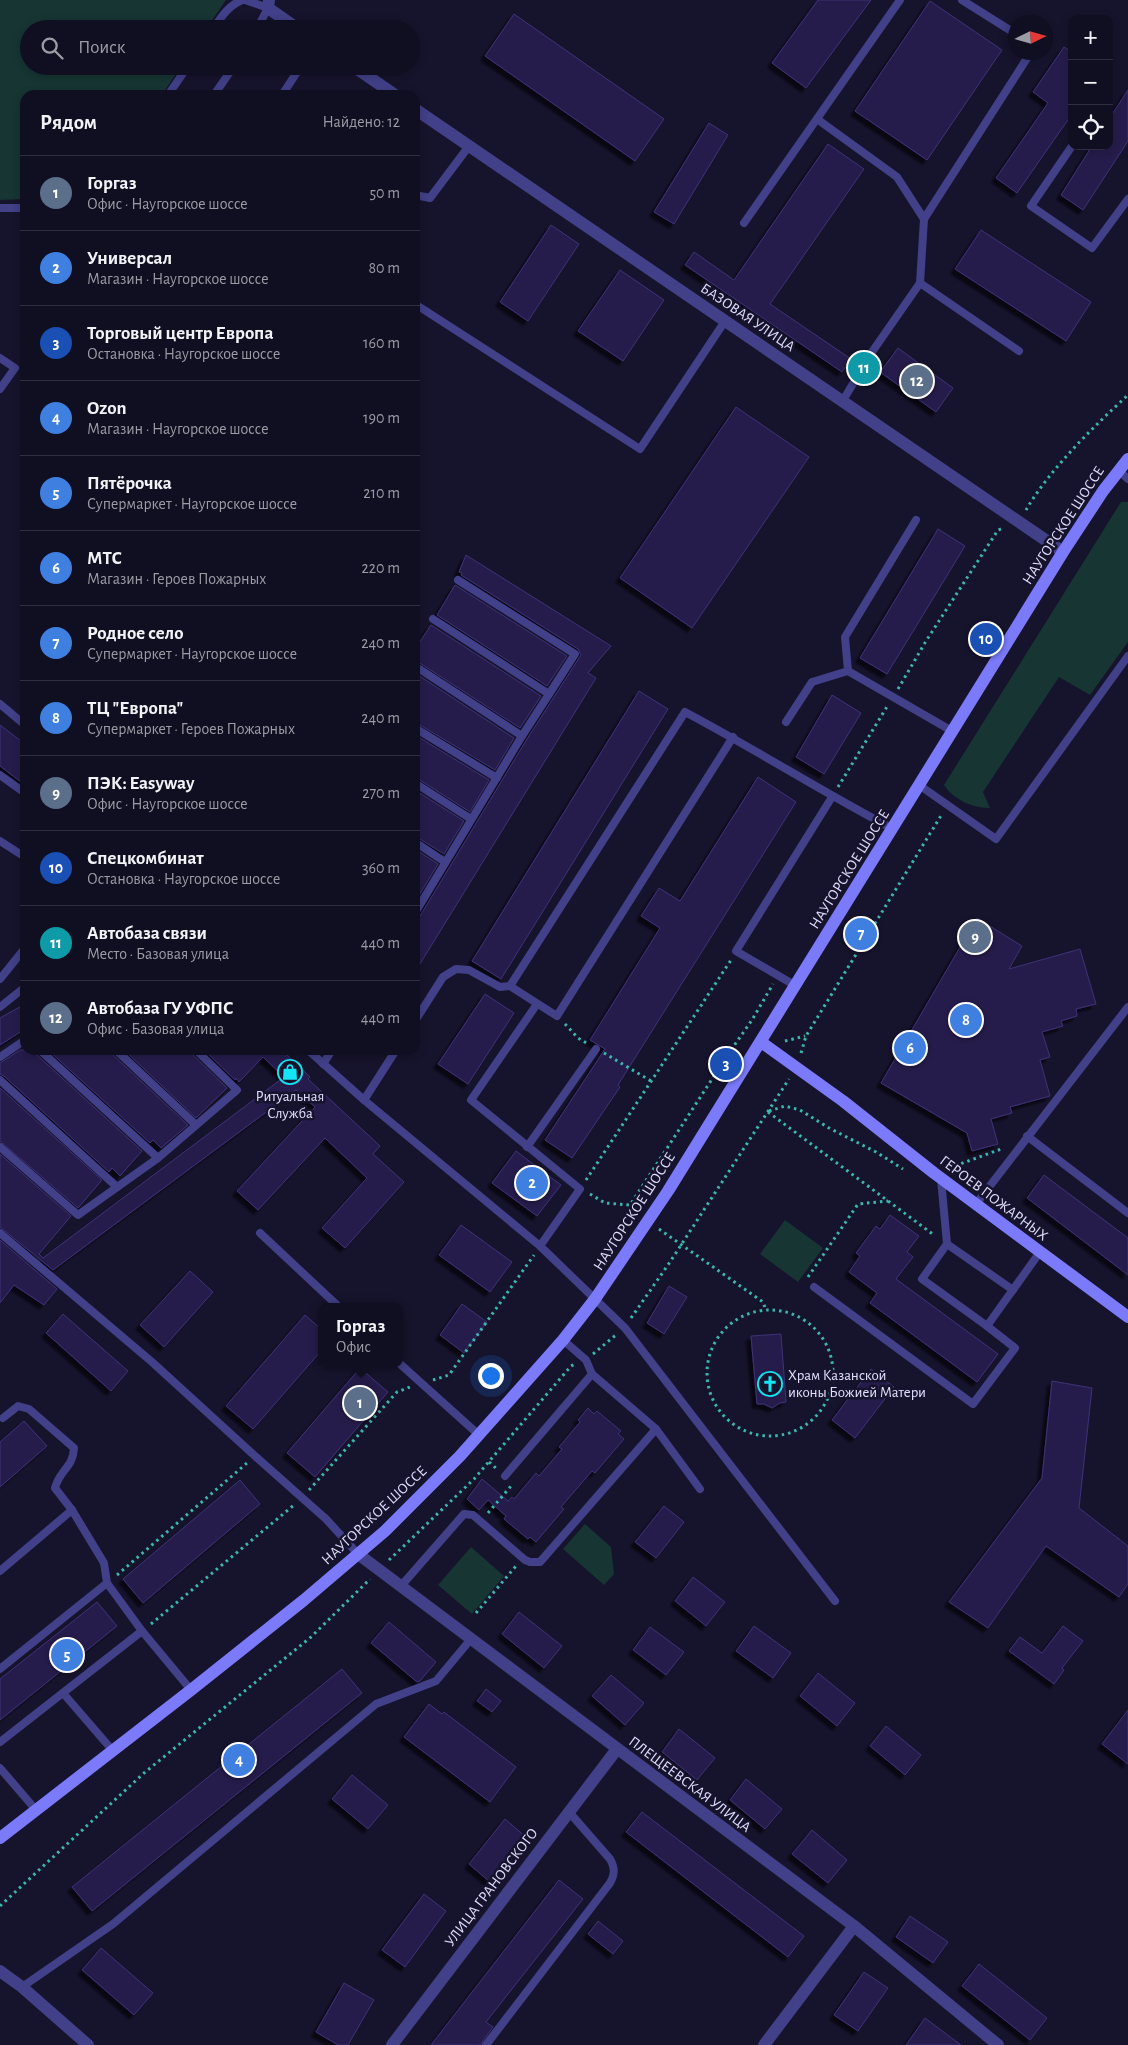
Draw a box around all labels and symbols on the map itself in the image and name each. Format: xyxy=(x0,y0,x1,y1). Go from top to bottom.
north arrow xyxy=(1008,15,1053,60)
street label: БАЗОВАЯ УЛИЦА xyxy=(698,280,798,354)
pin: 11 xyxy=(848,349,880,387)
pin: 12 xyxy=(901,362,933,400)
street label: НАУГОРСКОЕ ШОССЕ xyxy=(1020,463,1107,587)
pin: 10 xyxy=(970,620,1002,658)
street label: НАУГОРСКОЕ ШОССЕ xyxy=(807,807,892,932)
pin: 7 xyxy=(845,915,877,953)
pin: 9 xyxy=(959,918,991,956)
pin: 8 xyxy=(950,1001,982,1039)
pin: 6 xyxy=(894,1029,926,1067)
pin: 3 xyxy=(710,1045,742,1083)
shop icon: Ритуальная Служба xyxy=(277,1059,303,1085)
place label: Ритуальная Служба xyxy=(256,1089,324,1121)
street label: НАУГОРСКОЕ ШОССЕ xyxy=(591,1149,678,1273)
street label: ГЕРОЕВ ПОЖАРНЫХ xyxy=(937,1153,1051,1244)
pin: 2 xyxy=(516,1164,548,1202)
your location xyxy=(478,1363,504,1389)
place label: Храм Казанской иконы Божией Матери xyxy=(788,1368,926,1400)
church icon: Храм Казанской иконы Божией Матери xyxy=(757,1371,783,1397)
pin: 1 xyxy=(344,1384,376,1422)
street label: НАУГОРСКОЕ ШОССЕ xyxy=(319,1463,430,1568)
pin: 5 xyxy=(51,1636,83,1674)
street label: ПЛЕЩЕЕВСКАЯ УЛИЦА xyxy=(626,1734,754,1835)
pin: 4 xyxy=(223,1741,255,1779)
street label: УЛИЦА ГРАНОВСКОГО xyxy=(442,1825,541,1949)

